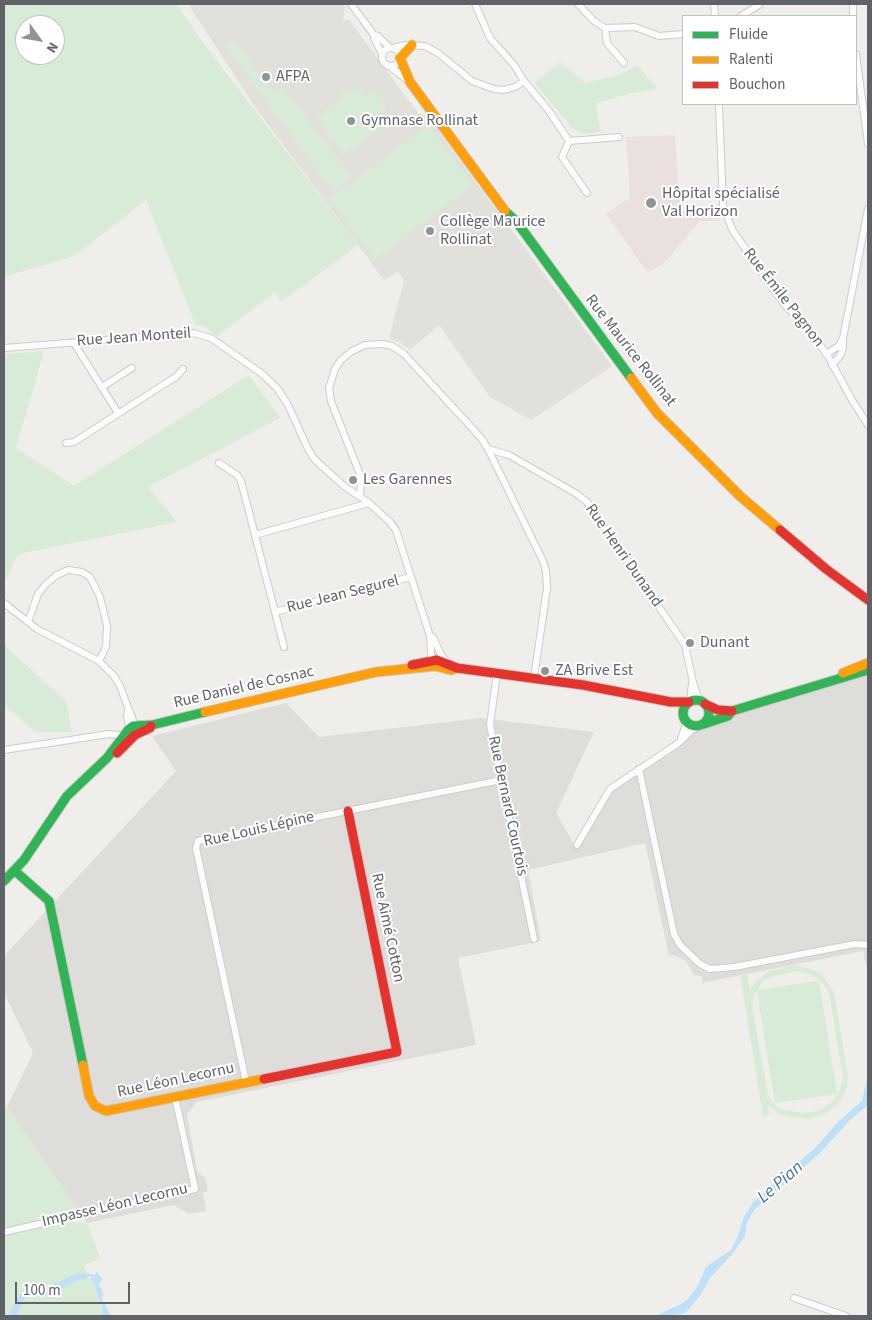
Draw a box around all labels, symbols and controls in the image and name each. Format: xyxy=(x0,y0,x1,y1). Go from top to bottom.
north arrow xyxy=(15,15,65,65)
legend xyxy=(682,15,857,105)
text: Fluide xyxy=(729,24,768,45)
text: N xyxy=(41,38,63,57)
text: Ralenti xyxy=(729,49,773,70)
place label: AFPA xyxy=(276,67,310,87)
marker: AFPA xyxy=(260,71,272,83)
text: Bouchon xyxy=(729,74,785,95)
place label: Gymnase Rollinat xyxy=(361,111,478,131)
marker: Gymnase Rollinat xyxy=(345,115,357,127)
place label: Hôpital spécialisé Val Horizon xyxy=(662,184,780,222)
marker: Hôpital spécialisé Val Horizon xyxy=(644,196,658,210)
place label: Collège Maurice Rollinat xyxy=(440,212,546,250)
marker: Collège Maurice Rollinat xyxy=(424,225,436,237)
street label: Rue Émile Pagnon xyxy=(738,245,828,351)
street label: Rue Maurice Rollinat xyxy=(580,291,680,411)
street label: Rue Jean Monteil xyxy=(76,324,192,352)
place label: Les Garennes xyxy=(363,470,452,490)
marker: Les Garennes xyxy=(347,474,359,486)
street label: Rue Henri Dunand xyxy=(580,501,666,611)
street label: Rue Jean Segurel xyxy=(285,572,401,618)
place label: Dunant xyxy=(700,633,750,653)
marker: Dunant xyxy=(684,637,696,649)
place label: ZA Brive Est xyxy=(555,661,633,681)
street label: Rue Daniel de Cosnac xyxy=(172,663,316,713)
marker: ZA Brive Est xyxy=(539,665,551,677)
street label: Rue Bernard Courtois xyxy=(483,734,531,878)
street label: Rue Louis Lépine xyxy=(202,808,316,852)
street label: Rue Aimé Cotton xyxy=(366,872,408,984)
street label: Rue Léon Lecornu xyxy=(116,1059,236,1103)
water label: Le Pian xyxy=(754,1157,808,1209)
street label: Impasse Léon Lecornu xyxy=(40,1180,190,1232)
scale bar xyxy=(18,1272,132,1304)
text: 100 m xyxy=(23,1280,61,1301)

